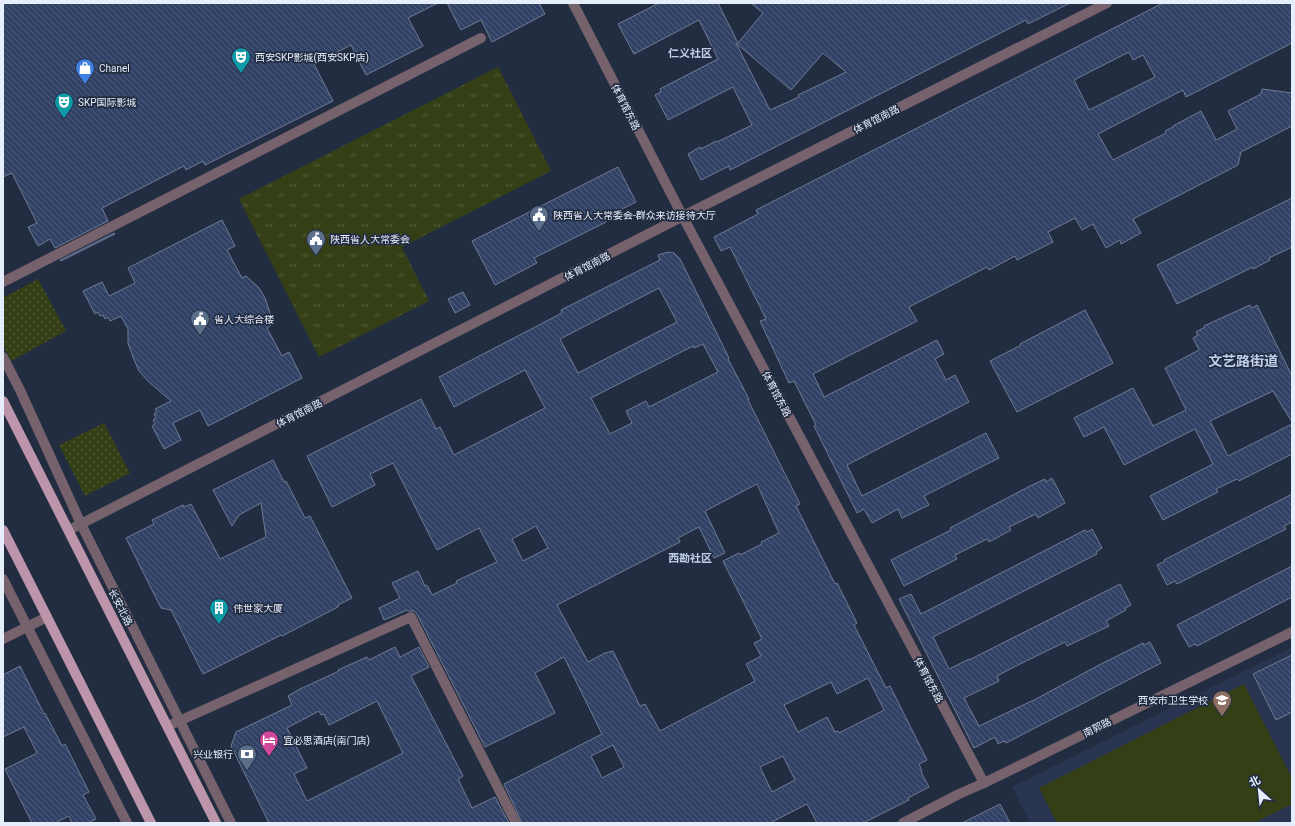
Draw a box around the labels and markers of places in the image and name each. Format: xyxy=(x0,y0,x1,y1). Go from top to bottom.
theatre icon: 西安SKP影城(西安SKP店) xyxy=(230,46,252,74)
place label: 西安SKP影城(西安SKP店) xyxy=(255,52,369,64)
shop icon: Chanel xyxy=(74,57,96,85)
place label: Chanel xyxy=(99,63,130,74)
theatre icon: SKP国际影城 xyxy=(53,91,75,119)
place label: SKP国际影城 xyxy=(78,97,137,108)
public building icon: 陕西省人大常委会-群众来访接待大厅 xyxy=(528,204,550,232)
place label: 陕西省人大常委会-群众来访接待大厅 xyxy=(553,210,716,221)
public building icon: 陕西省人大常委会 xyxy=(305,228,327,256)
place label: 陕西省人大常委会 xyxy=(330,234,410,245)
public building icon: 省人大综合楼 xyxy=(189,308,211,336)
place label: 省人大综合楼 xyxy=(214,314,274,325)
building icon: 伟世家大厦 xyxy=(208,597,230,625)
place label: 伟世家大厦 xyxy=(233,603,283,614)
school or university icon: 西安市卫生学校 xyxy=(1211,689,1233,717)
place label: 西安市卫生学校 xyxy=(1138,695,1208,706)
hotel icon: 宜必思酒店(南门店) xyxy=(258,729,280,757)
place label: 宜必思酒店(南门店) xyxy=(283,735,370,747)
bank icon: 兴业银行 xyxy=(236,743,258,771)
place label: 兴业银行 xyxy=(193,749,233,760)

